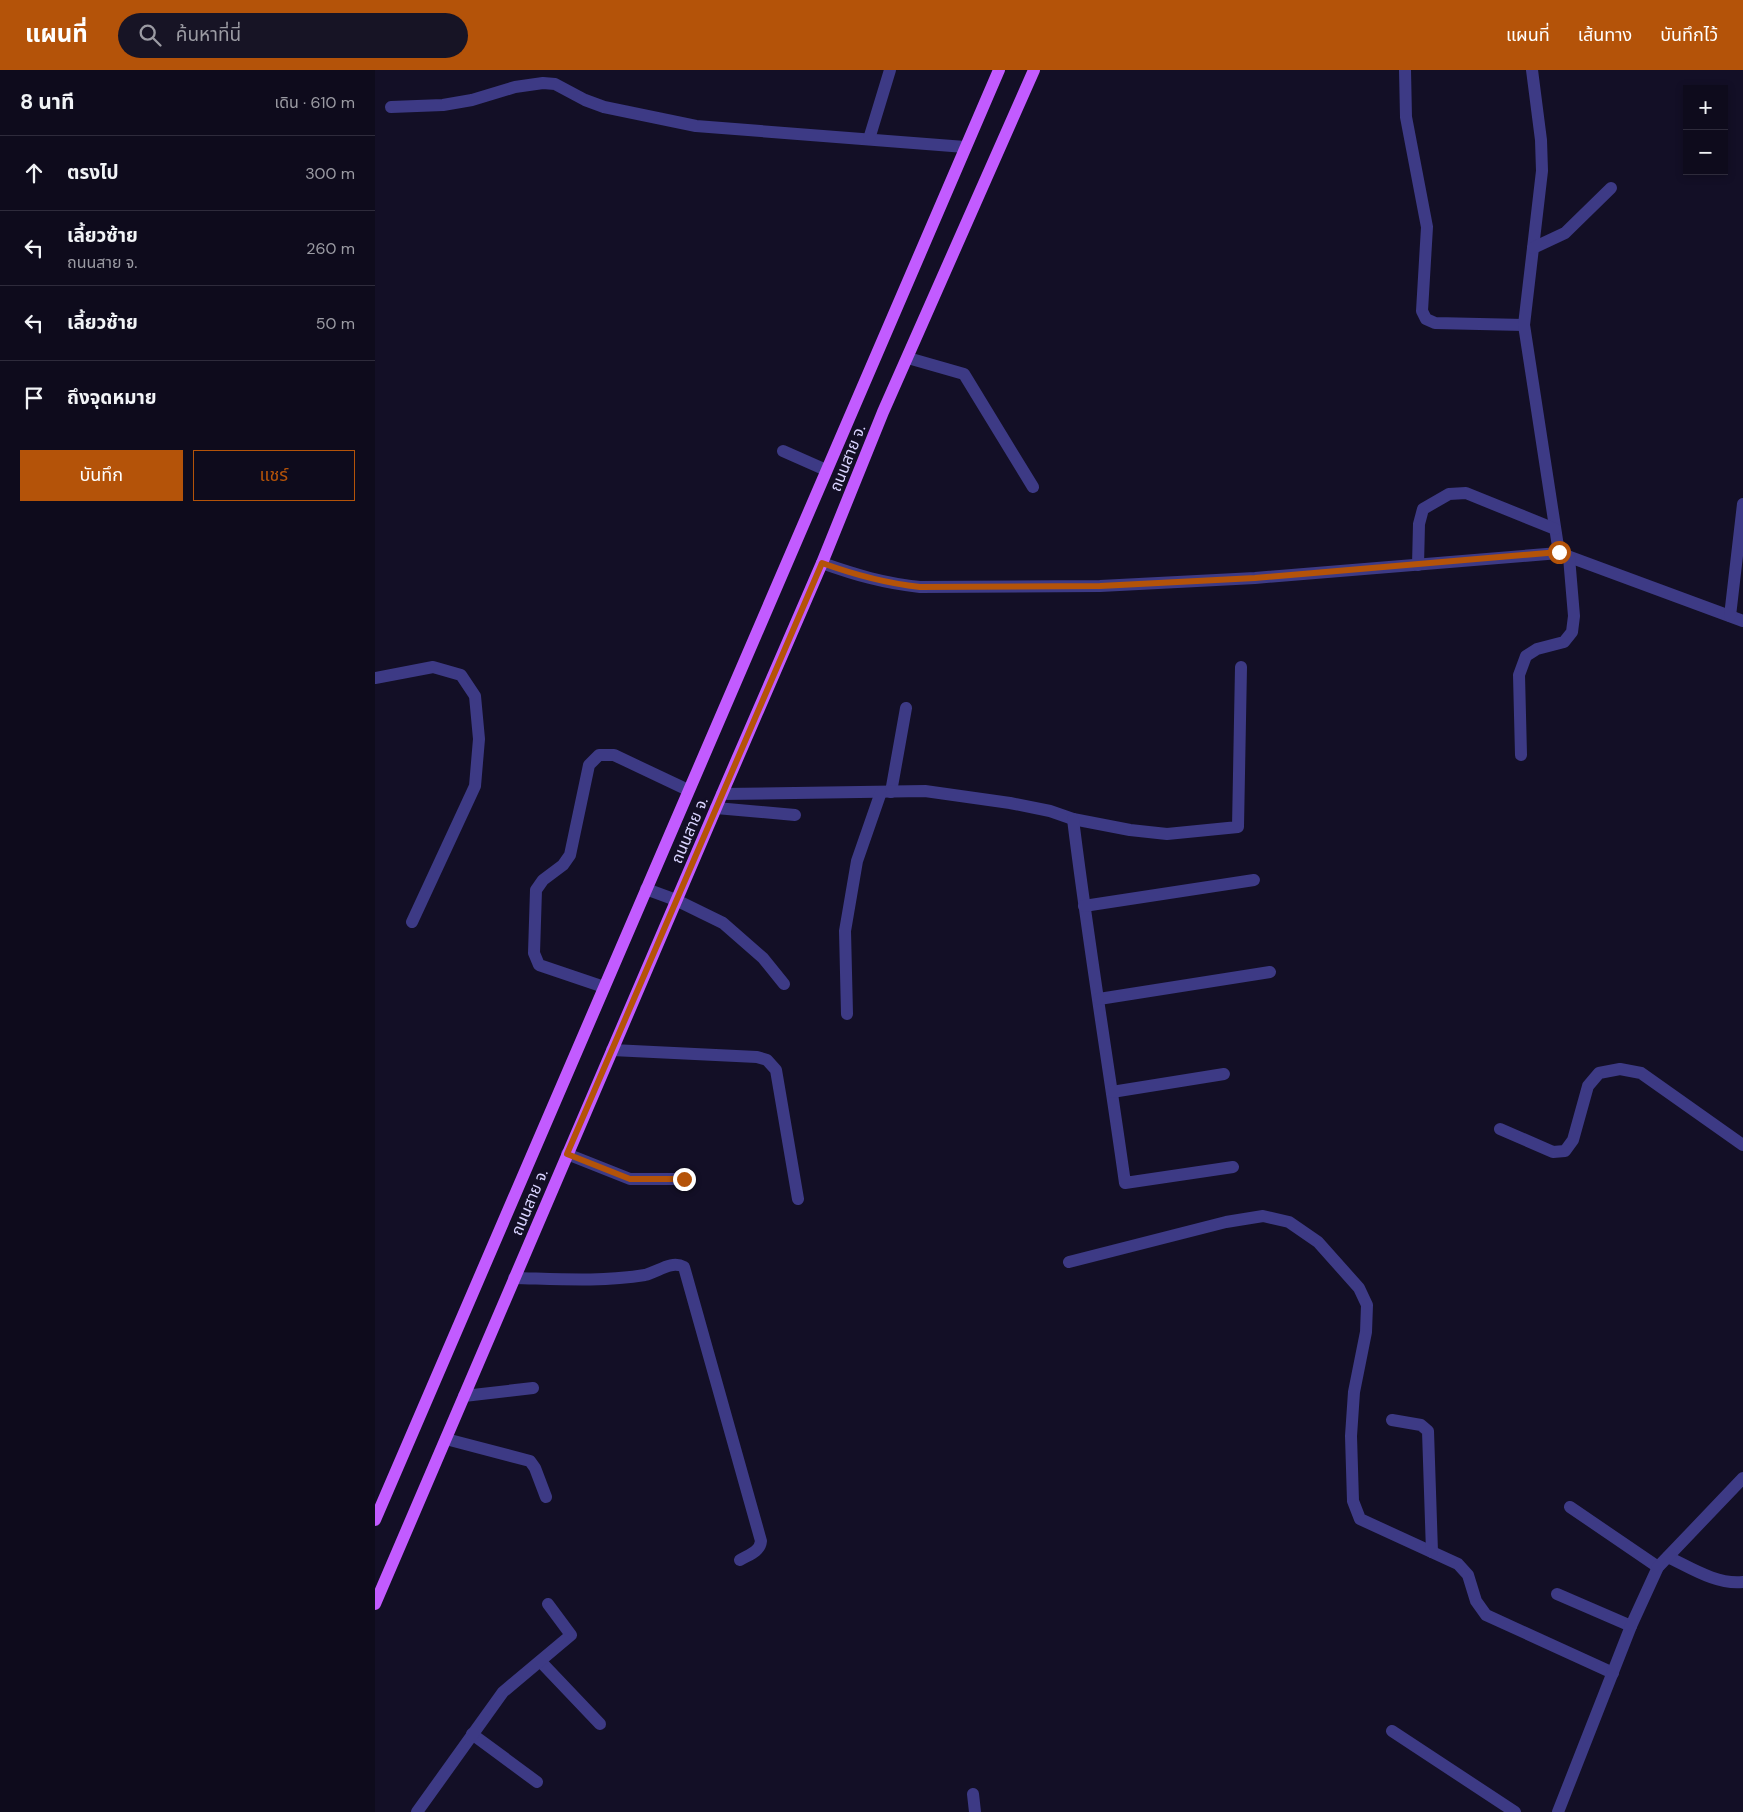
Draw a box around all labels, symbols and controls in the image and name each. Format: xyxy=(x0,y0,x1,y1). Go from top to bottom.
search box xyxy=(118,13,468,58)
text: แผนที่ xyxy=(25,18,88,49)
icon: search xyxy=(136,21,164,49)
text: ค้นหาที่นี่ xyxy=(176,22,241,47)
text: แผนที่ xyxy=(1506,23,1550,47)
text: เส้นทาง xyxy=(1578,23,1632,47)
text: บันทึกไว้ xyxy=(1660,23,1718,47)
map controls xyxy=(1683,85,1728,175)
button: + xyxy=(1683,85,1728,130)
text: 8 นาที xyxy=(20,88,74,116)
text: เดิน · 610 m xyxy=(275,92,355,113)
button: − xyxy=(1683,130,1728,175)
icon: ahead xyxy=(20,159,48,187)
text: ตรงไป xyxy=(67,160,119,185)
text: 300 m xyxy=(305,163,355,184)
text: เลี้ยวซ้าย xyxy=(67,223,138,248)
icon: left xyxy=(20,234,48,262)
text: 260 m xyxy=(306,238,355,259)
text: ถนนสาย จ. xyxy=(67,252,137,273)
icon: left xyxy=(20,309,48,337)
text: เลี้ยวซ้าย xyxy=(67,310,138,335)
text: 50 m xyxy=(316,313,355,334)
icon: arrive xyxy=(20,384,48,412)
text: ถึงจุดหมาย xyxy=(67,385,157,410)
street label: ถนนสาย จ. xyxy=(825,422,870,495)
button: บันทึก xyxy=(20,450,183,501)
button: แชร์ xyxy=(193,450,355,501)
route start xyxy=(1548,541,1571,564)
street label: ถนนสาย จ. xyxy=(666,794,713,867)
street label: ถนนสาย จ. xyxy=(506,1166,553,1239)
route end xyxy=(673,1168,696,1191)

